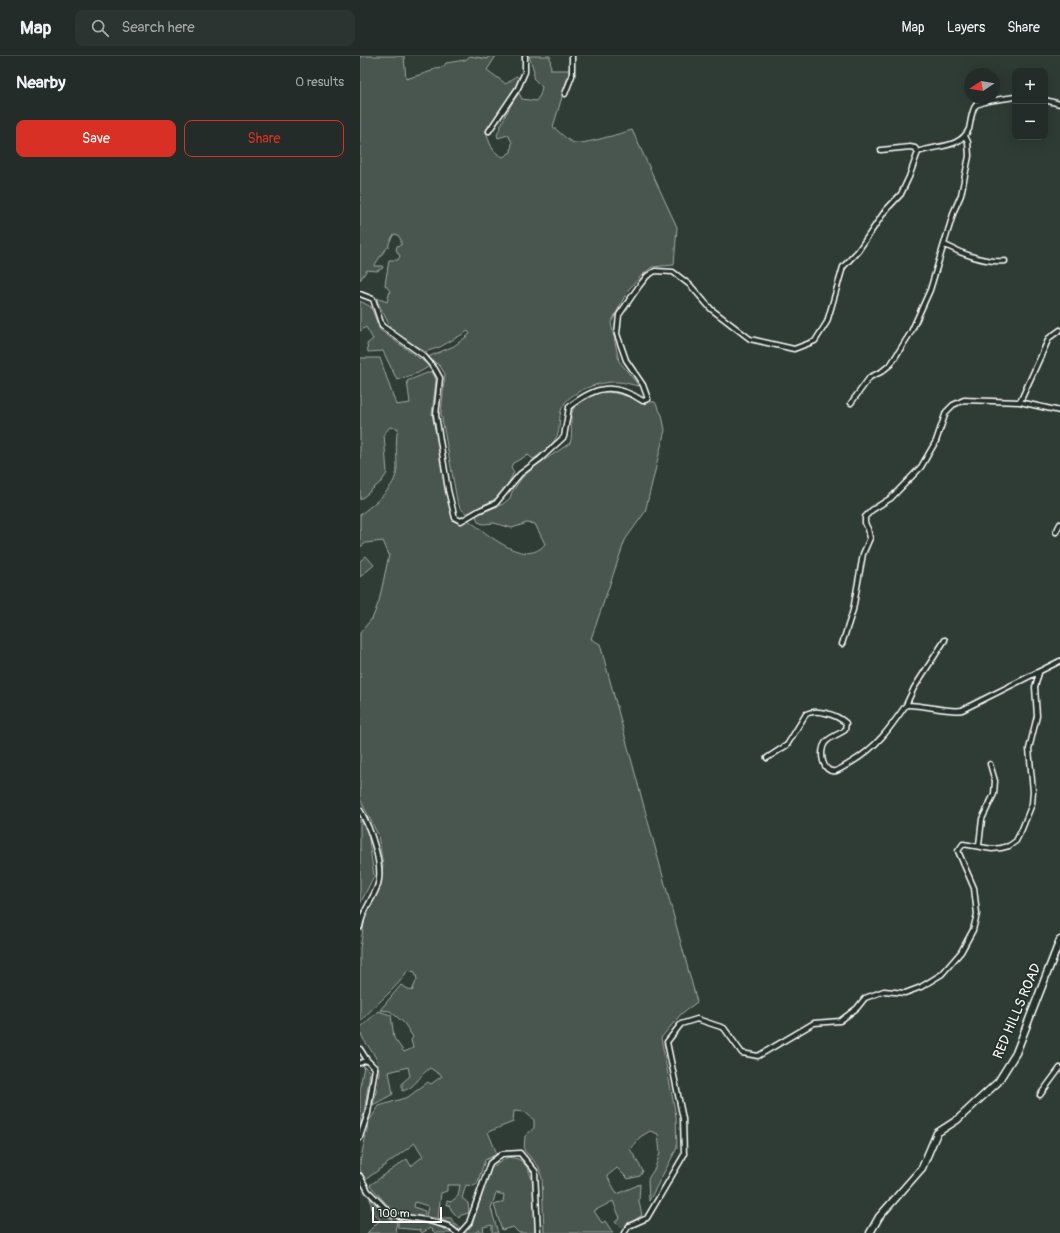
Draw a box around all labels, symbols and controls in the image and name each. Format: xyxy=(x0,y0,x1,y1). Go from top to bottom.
search box xyxy=(75,10,355,46)
text: Map xyxy=(20,16,51,40)
icon: search xyxy=(89,17,111,39)
text: Search here xyxy=(121,18,195,37)
text: Map xyxy=(902,19,925,36)
text: Layers xyxy=(947,19,985,36)
text: Share xyxy=(1007,19,1040,36)
north arrow xyxy=(964,68,1000,104)
map controls xyxy=(1012,68,1048,140)
button: + xyxy=(1012,68,1048,104)
text: Nearby xyxy=(16,72,65,93)
text: 0 results xyxy=(295,74,344,90)
button: − xyxy=(1012,104,1048,140)
button: Save xyxy=(16,120,176,157)
button: Share xyxy=(184,120,344,157)
street label: RED HILLS ROAD xyxy=(989,961,1045,1061)
scale bar xyxy=(372,1205,442,1224)
text: 100 m xyxy=(378,1207,409,1220)

